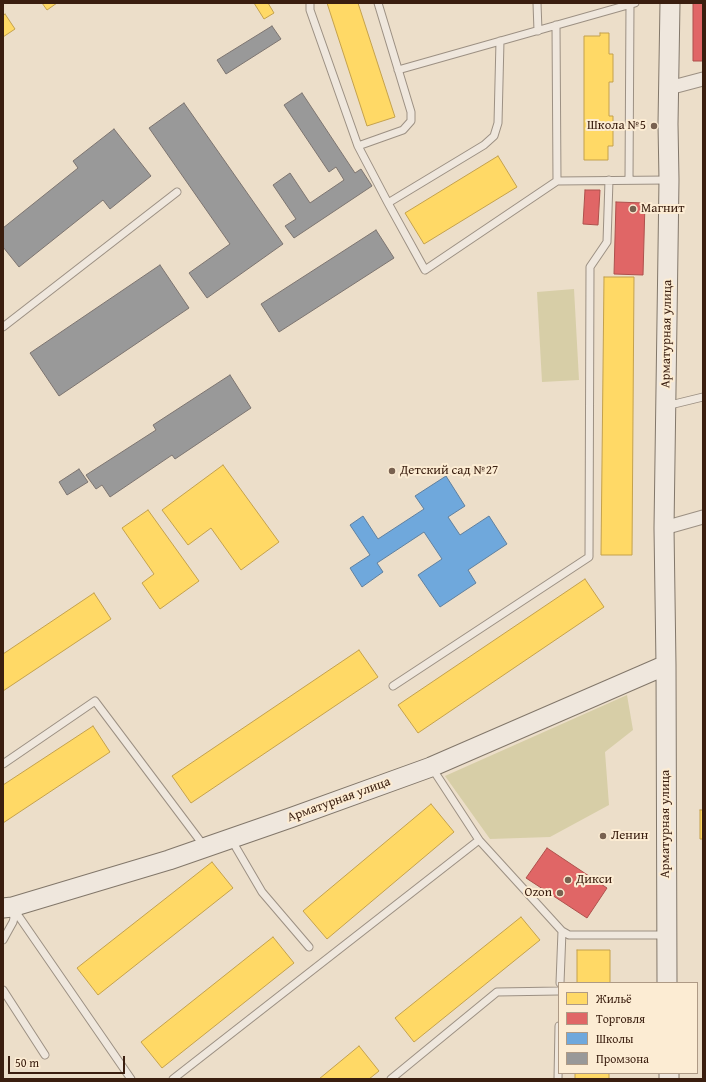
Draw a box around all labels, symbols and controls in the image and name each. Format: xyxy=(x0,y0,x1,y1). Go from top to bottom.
place label: Школа №5 xyxy=(587,118,646,134)
marker: Школа №5 xyxy=(649,121,659,131)
place label: Магнит xyxy=(641,201,684,217)
marker: Магнит xyxy=(628,204,638,214)
street label: Арматурная улица xyxy=(658,280,676,388)
place label: Детский сад №27 xyxy=(400,463,498,479)
marker: Детский сад №27 xyxy=(387,466,397,476)
street label: Арматурная улица xyxy=(658,770,674,878)
street label: Арматурная улица xyxy=(285,774,393,826)
place label: Ленин xyxy=(611,828,648,844)
marker: Ленин xyxy=(598,831,608,841)
place label: Дикси xyxy=(576,872,612,888)
marker: Дикси xyxy=(563,875,573,885)
place label: Ozon xyxy=(524,885,552,901)
marker: Ozon xyxy=(555,888,565,898)
legend xyxy=(558,982,698,1074)
text: Жильё xyxy=(596,990,632,1007)
text: Торговля xyxy=(596,1010,645,1027)
text: Школы xyxy=(596,1030,633,1047)
scale bar xyxy=(10,1048,127,1074)
text: Промзона xyxy=(596,1050,649,1067)
text: 50 m xyxy=(15,1054,39,1071)

